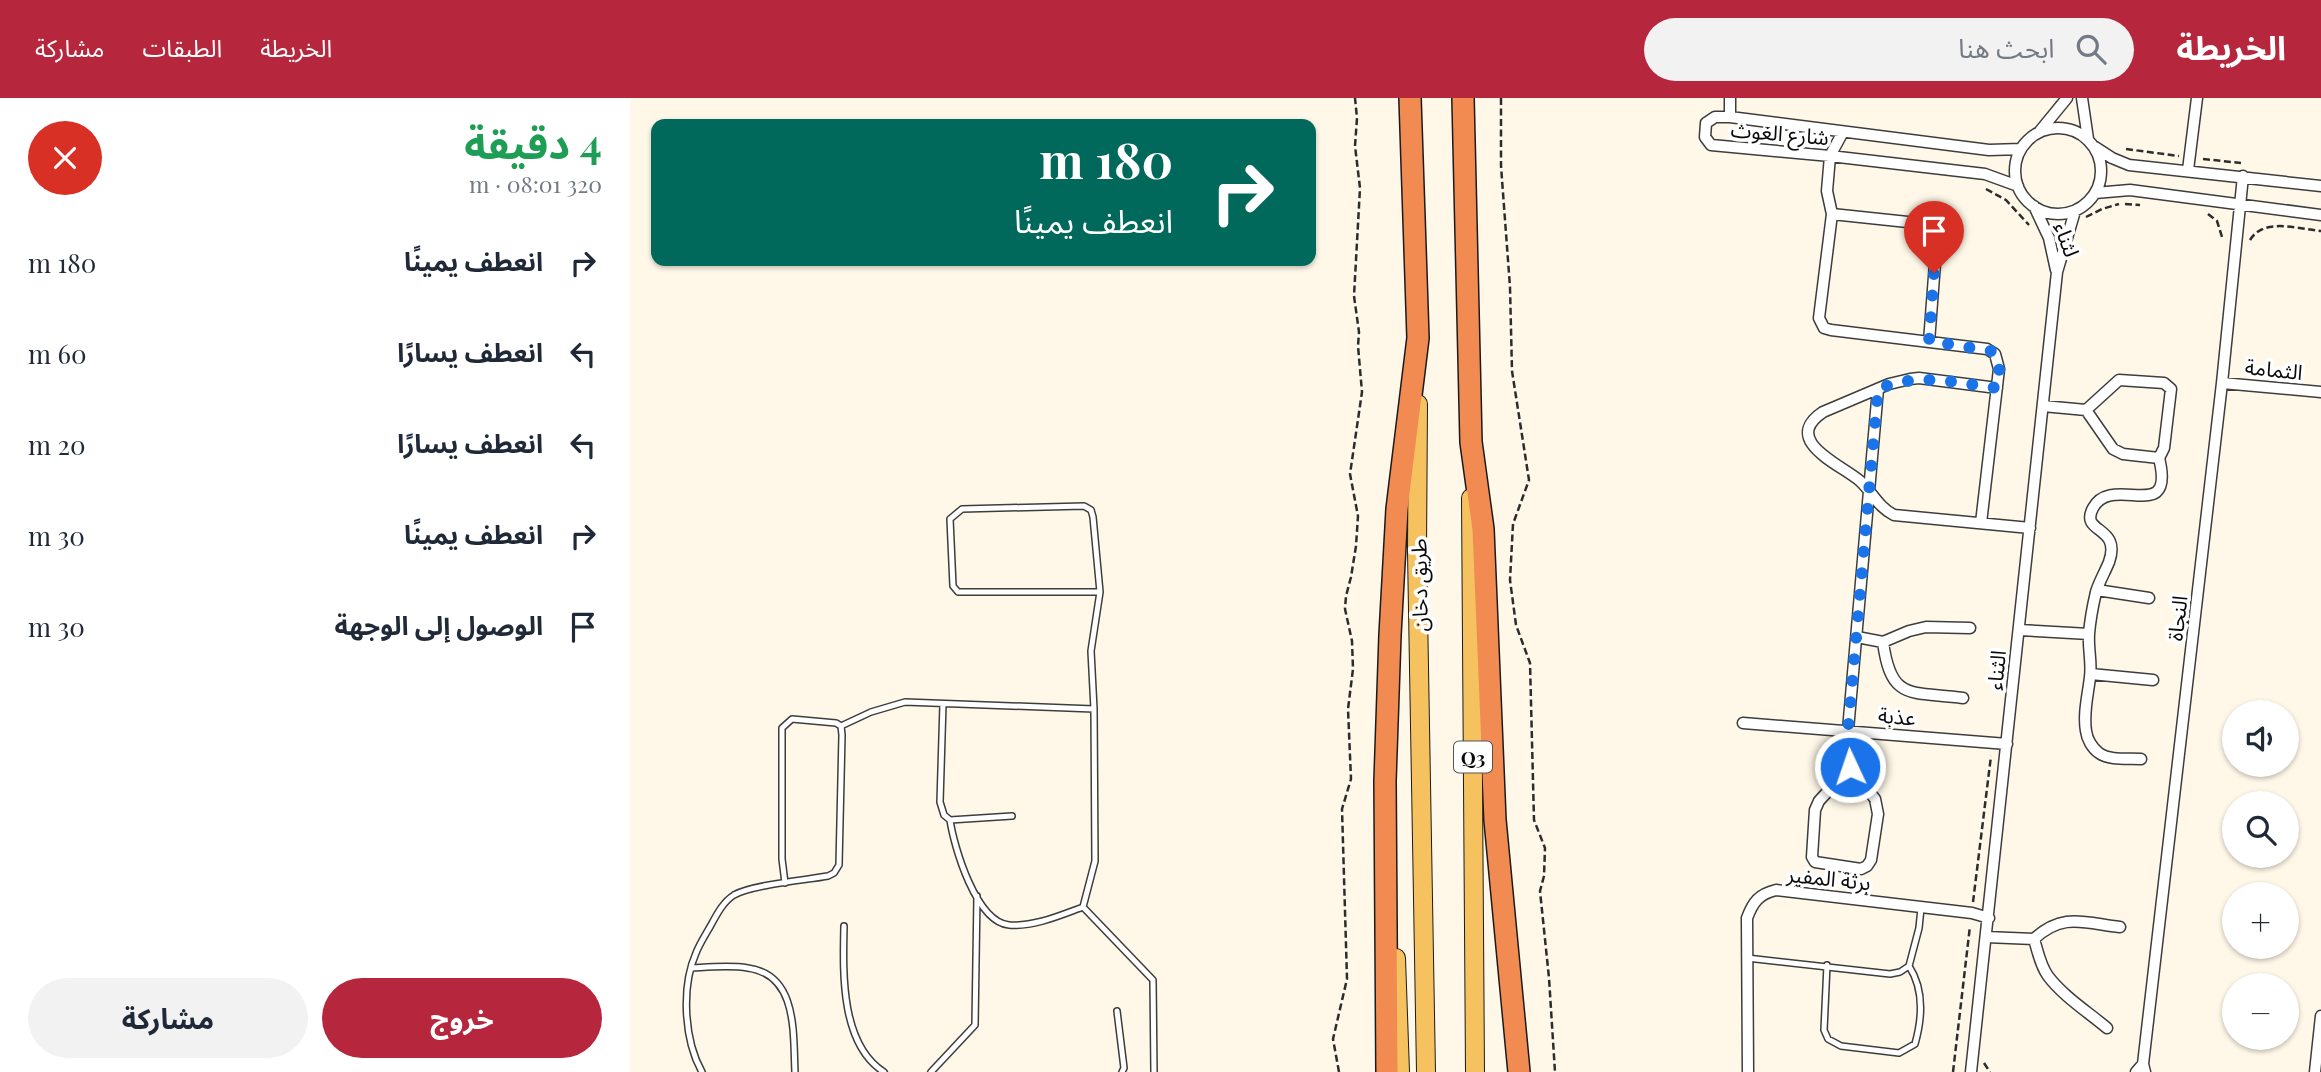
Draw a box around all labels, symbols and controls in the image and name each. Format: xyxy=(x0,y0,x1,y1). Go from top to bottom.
search box xyxy=(1644,18,2134,81)
text: الخريطة xyxy=(2176,24,2286,68)
text: ابحث هنا xyxy=(1958,30,2054,65)
icon: search xyxy=(2072,30,2110,68)
text: مشاركة xyxy=(35,31,104,63)
text: الطبقات xyxy=(142,31,222,63)
text: الخريطة xyxy=(260,31,332,63)
text: 4 دقيقة xyxy=(464,114,602,170)
street label: شارع الغوث xyxy=(1730,114,1830,153)
button: close xyxy=(28,121,102,195)
text: 180 m xyxy=(1039,126,1173,191)
icon: right xyxy=(1197,147,1288,238)
text: 320 m · 08:01 xyxy=(469,168,602,199)
text: انعطف يمينًا xyxy=(1014,198,1173,241)
pin xyxy=(1904,201,1964,273)
icon: arrive xyxy=(1915,212,1953,250)
street label: لثناء xyxy=(2049,218,2087,260)
text: انعطف يمينًا xyxy=(404,243,543,278)
icon: right xyxy=(564,244,602,282)
text: 180 m xyxy=(28,245,96,280)
text: انعطف يسارًا xyxy=(397,334,543,369)
icon: left xyxy=(564,335,602,373)
text: 60 m xyxy=(28,336,87,371)
street label: الثمامة xyxy=(2244,351,2304,385)
text: انعطف يسارًا xyxy=(397,425,543,460)
icon: left xyxy=(564,426,602,464)
text: 20 m xyxy=(28,427,86,462)
text: انعطف يمينًا xyxy=(404,516,543,551)
icon: right xyxy=(564,517,602,555)
text: 30 m xyxy=(28,518,85,553)
street label: طريق دخان xyxy=(1403,538,1434,632)
street label: النجاة xyxy=(2159,594,2193,642)
text: الوصول إلى الوجهة xyxy=(335,607,543,642)
icon: arrive xyxy=(564,608,602,646)
text: 30 m xyxy=(28,609,85,644)
street label: الثناء xyxy=(1979,649,2011,691)
street label: عذبة xyxy=(1877,699,1917,731)
map controls xyxy=(2222,700,2299,1050)
button: sound xyxy=(2222,700,2299,777)
position arrow xyxy=(1813,730,1887,804)
road number: Q3 xyxy=(1454,742,1492,772)
button: search xyxy=(2222,791,2299,868)
street label: برثة المفير xyxy=(1785,859,1872,895)
button: + xyxy=(2222,882,2299,959)
button: − xyxy=(2222,973,2299,1050)
button: مشاركة xyxy=(28,978,308,1058)
button: خروج xyxy=(322,978,602,1058)

